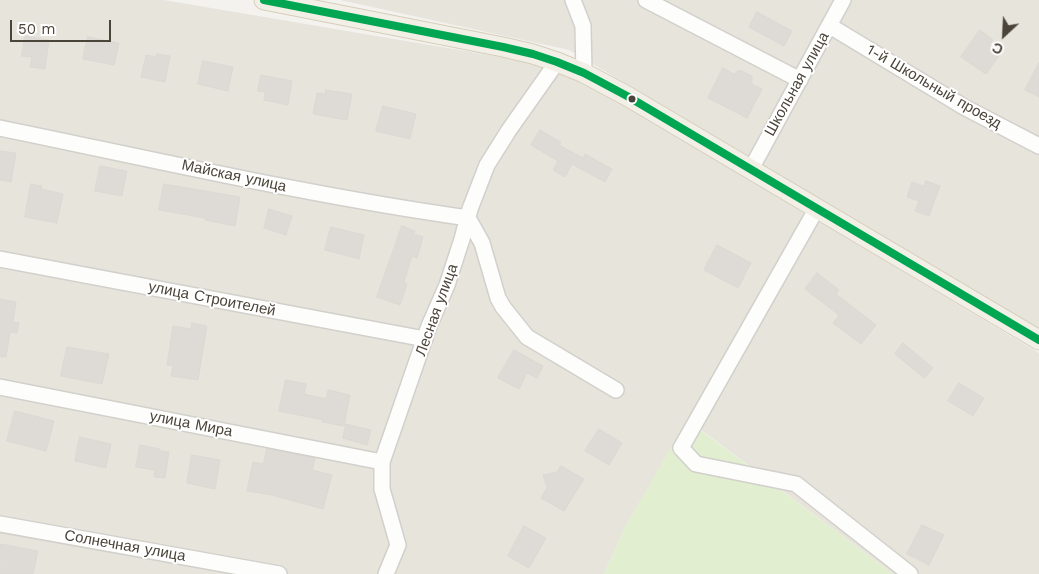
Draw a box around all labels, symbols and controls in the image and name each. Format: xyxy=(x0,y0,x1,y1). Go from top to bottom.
scale bar xyxy=(12,10,114,42)
north arrow xyxy=(979,10,1029,60)
text: 50 m xyxy=(18,20,55,38)
street label: Школьная улица xyxy=(761,29,833,139)
text: С xyxy=(990,39,1006,58)
street label: 1-й Школьный проезд xyxy=(863,41,1005,133)
unlabelled marker xyxy=(627,94,637,104)
street label: Майская улица xyxy=(180,156,288,196)
street label: Лесная улица xyxy=(412,261,462,359)
street label: улица Строителей xyxy=(147,278,277,320)
street label: улица Мира xyxy=(148,407,234,441)
street label: Солнечная улица xyxy=(63,526,187,566)

